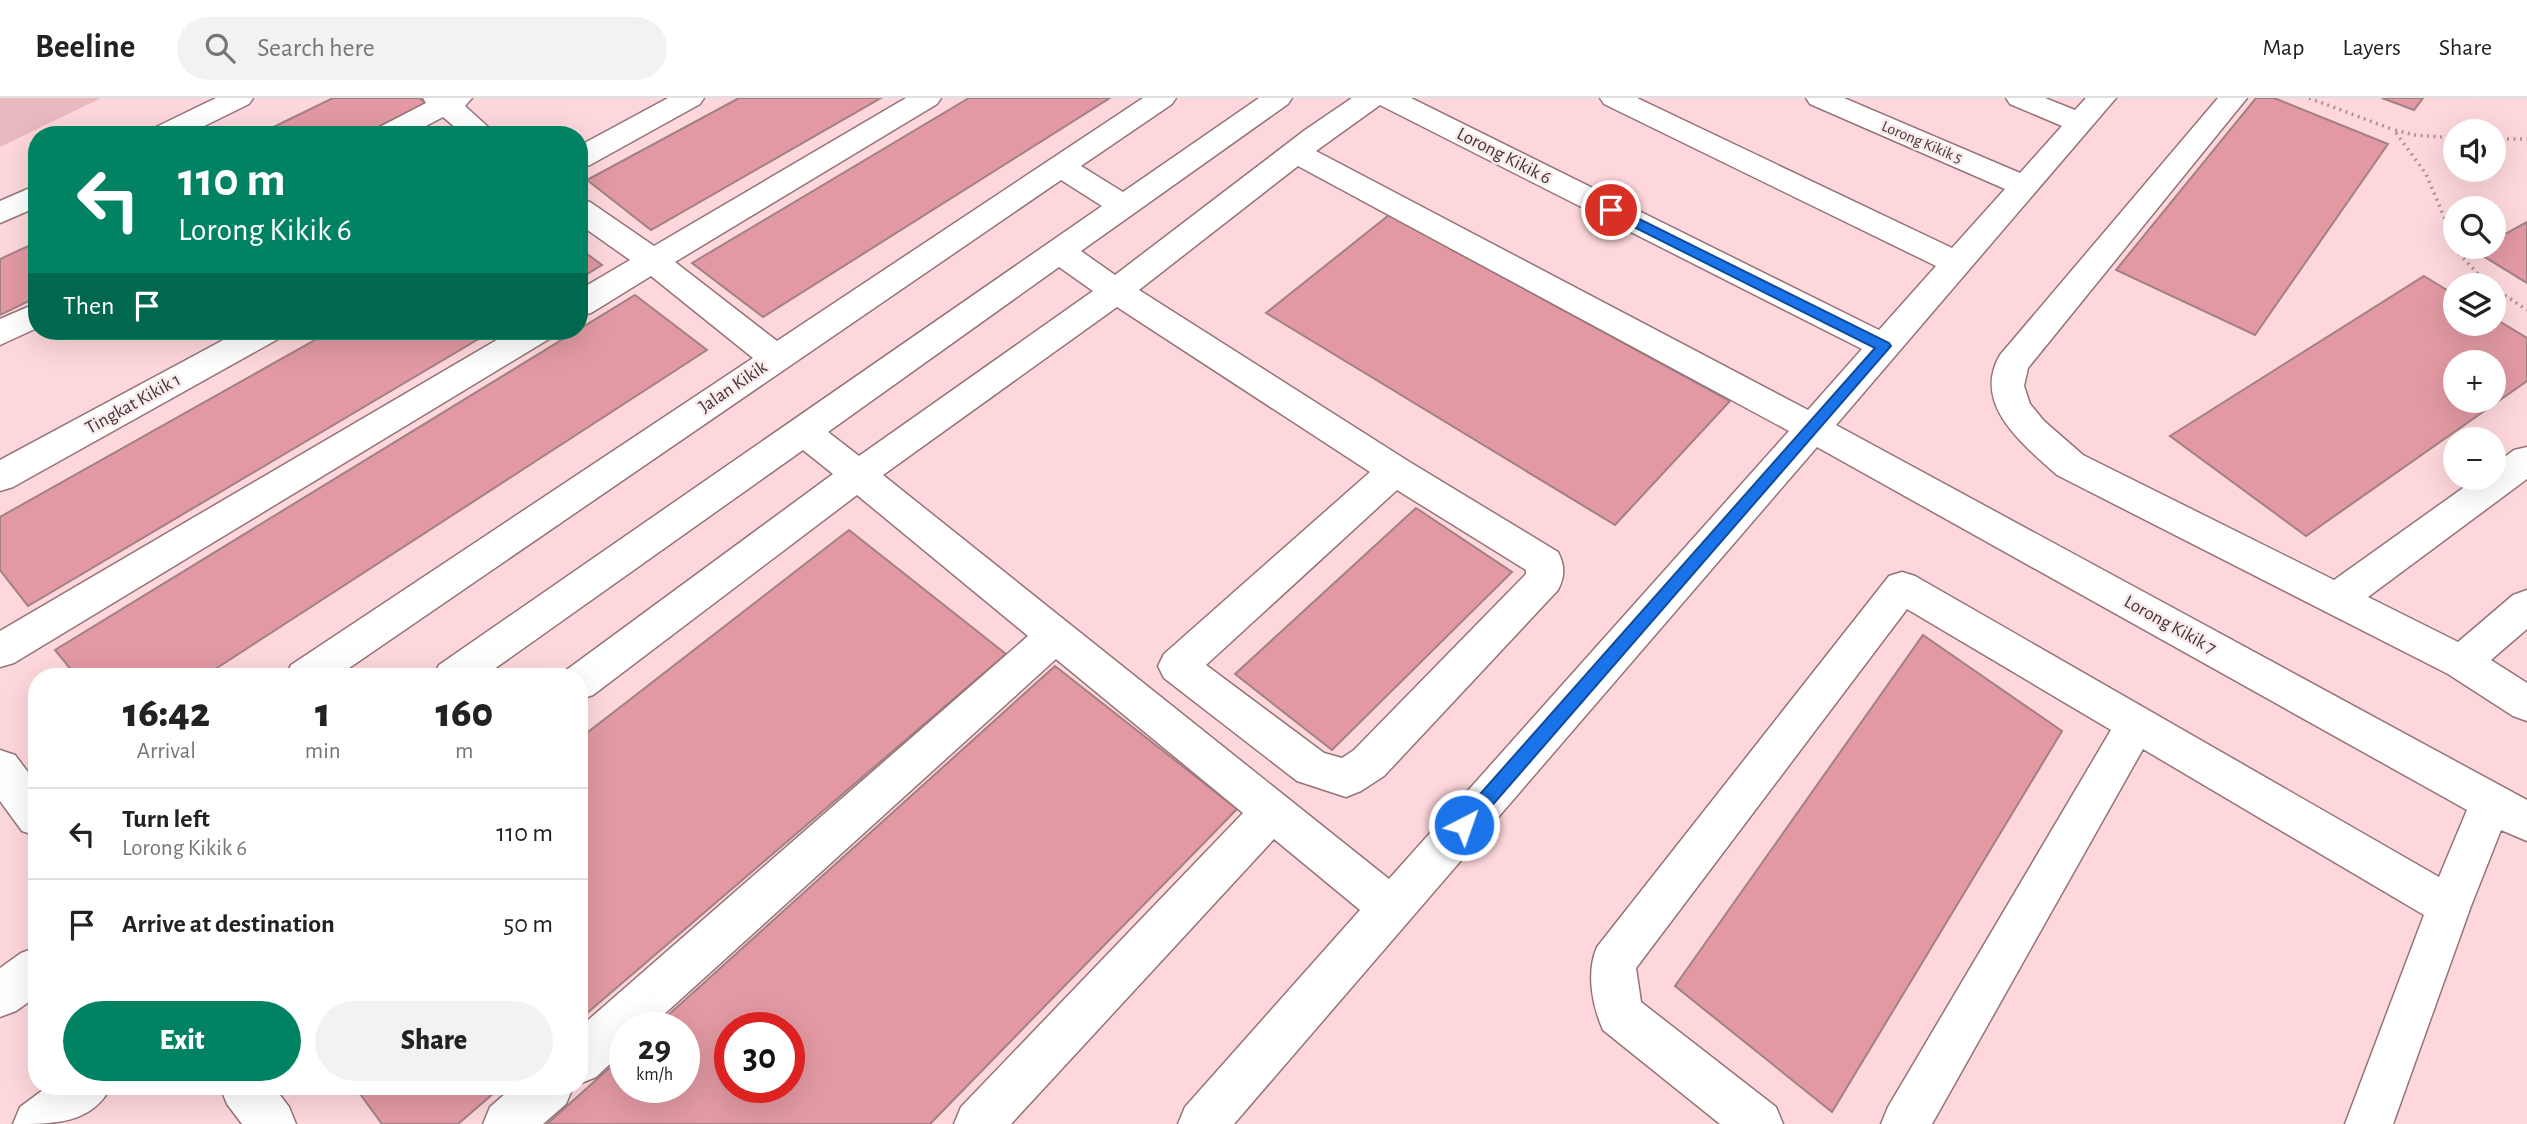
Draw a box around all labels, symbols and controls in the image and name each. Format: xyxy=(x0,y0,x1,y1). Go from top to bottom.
search box xyxy=(177,17,667,80)
icon: search xyxy=(201,29,239,67)
text: Beeline xyxy=(35,31,135,64)
text: Search here xyxy=(257,35,375,61)
text: Map xyxy=(2262,36,2304,60)
text: Layers xyxy=(2342,36,2401,60)
text: Share xyxy=(2439,36,2492,60)
street label: Lorong Kikik 5 xyxy=(1879,118,1965,166)
map controls xyxy=(2443,119,2506,490)
button: sound xyxy=(2443,119,2506,182)
street label: Lorong Kikik 6 xyxy=(1454,124,1554,188)
icon: left xyxy=(63,154,154,245)
text: 110 m xyxy=(178,156,286,205)
pin xyxy=(1581,180,1641,240)
icon: arrive xyxy=(1592,191,1630,229)
button: search xyxy=(2443,196,2506,259)
text: Lorong Kikik 6 xyxy=(178,214,352,246)
button: layers xyxy=(2443,273,2506,336)
icon: arrive xyxy=(128,287,166,325)
text: Then xyxy=(63,293,114,319)
button: + xyxy=(2443,350,2506,413)
street label: Jalan Kikik xyxy=(696,357,771,417)
street label: Tingkat Kikik 1 xyxy=(82,370,184,438)
button: − xyxy=(2443,427,2506,490)
street label: Lorong Kikik 7 xyxy=(2121,592,2219,658)
text: 16:42 xyxy=(123,692,210,734)
text: 1 xyxy=(315,692,330,734)
text: 160 xyxy=(435,692,493,734)
text: Arrival xyxy=(137,740,196,763)
text: min xyxy=(305,740,341,763)
text: m xyxy=(455,740,474,763)
position arrow xyxy=(1427,788,1501,862)
text: Turn left xyxy=(122,806,210,832)
icon: left xyxy=(63,815,101,853)
text: 110 m xyxy=(496,820,553,846)
text: Lorong Kikik 6 xyxy=(122,837,247,860)
icon: arrive xyxy=(63,906,101,944)
text: Arrive at destination xyxy=(122,911,335,937)
text: 50 m xyxy=(503,911,553,937)
button: Exit xyxy=(63,1001,301,1081)
button: Share xyxy=(315,1001,553,1081)
speed limit sign: 30 xyxy=(714,1012,805,1103)
text: 29 xyxy=(638,1031,671,1066)
text: km/h xyxy=(636,1066,673,1084)

